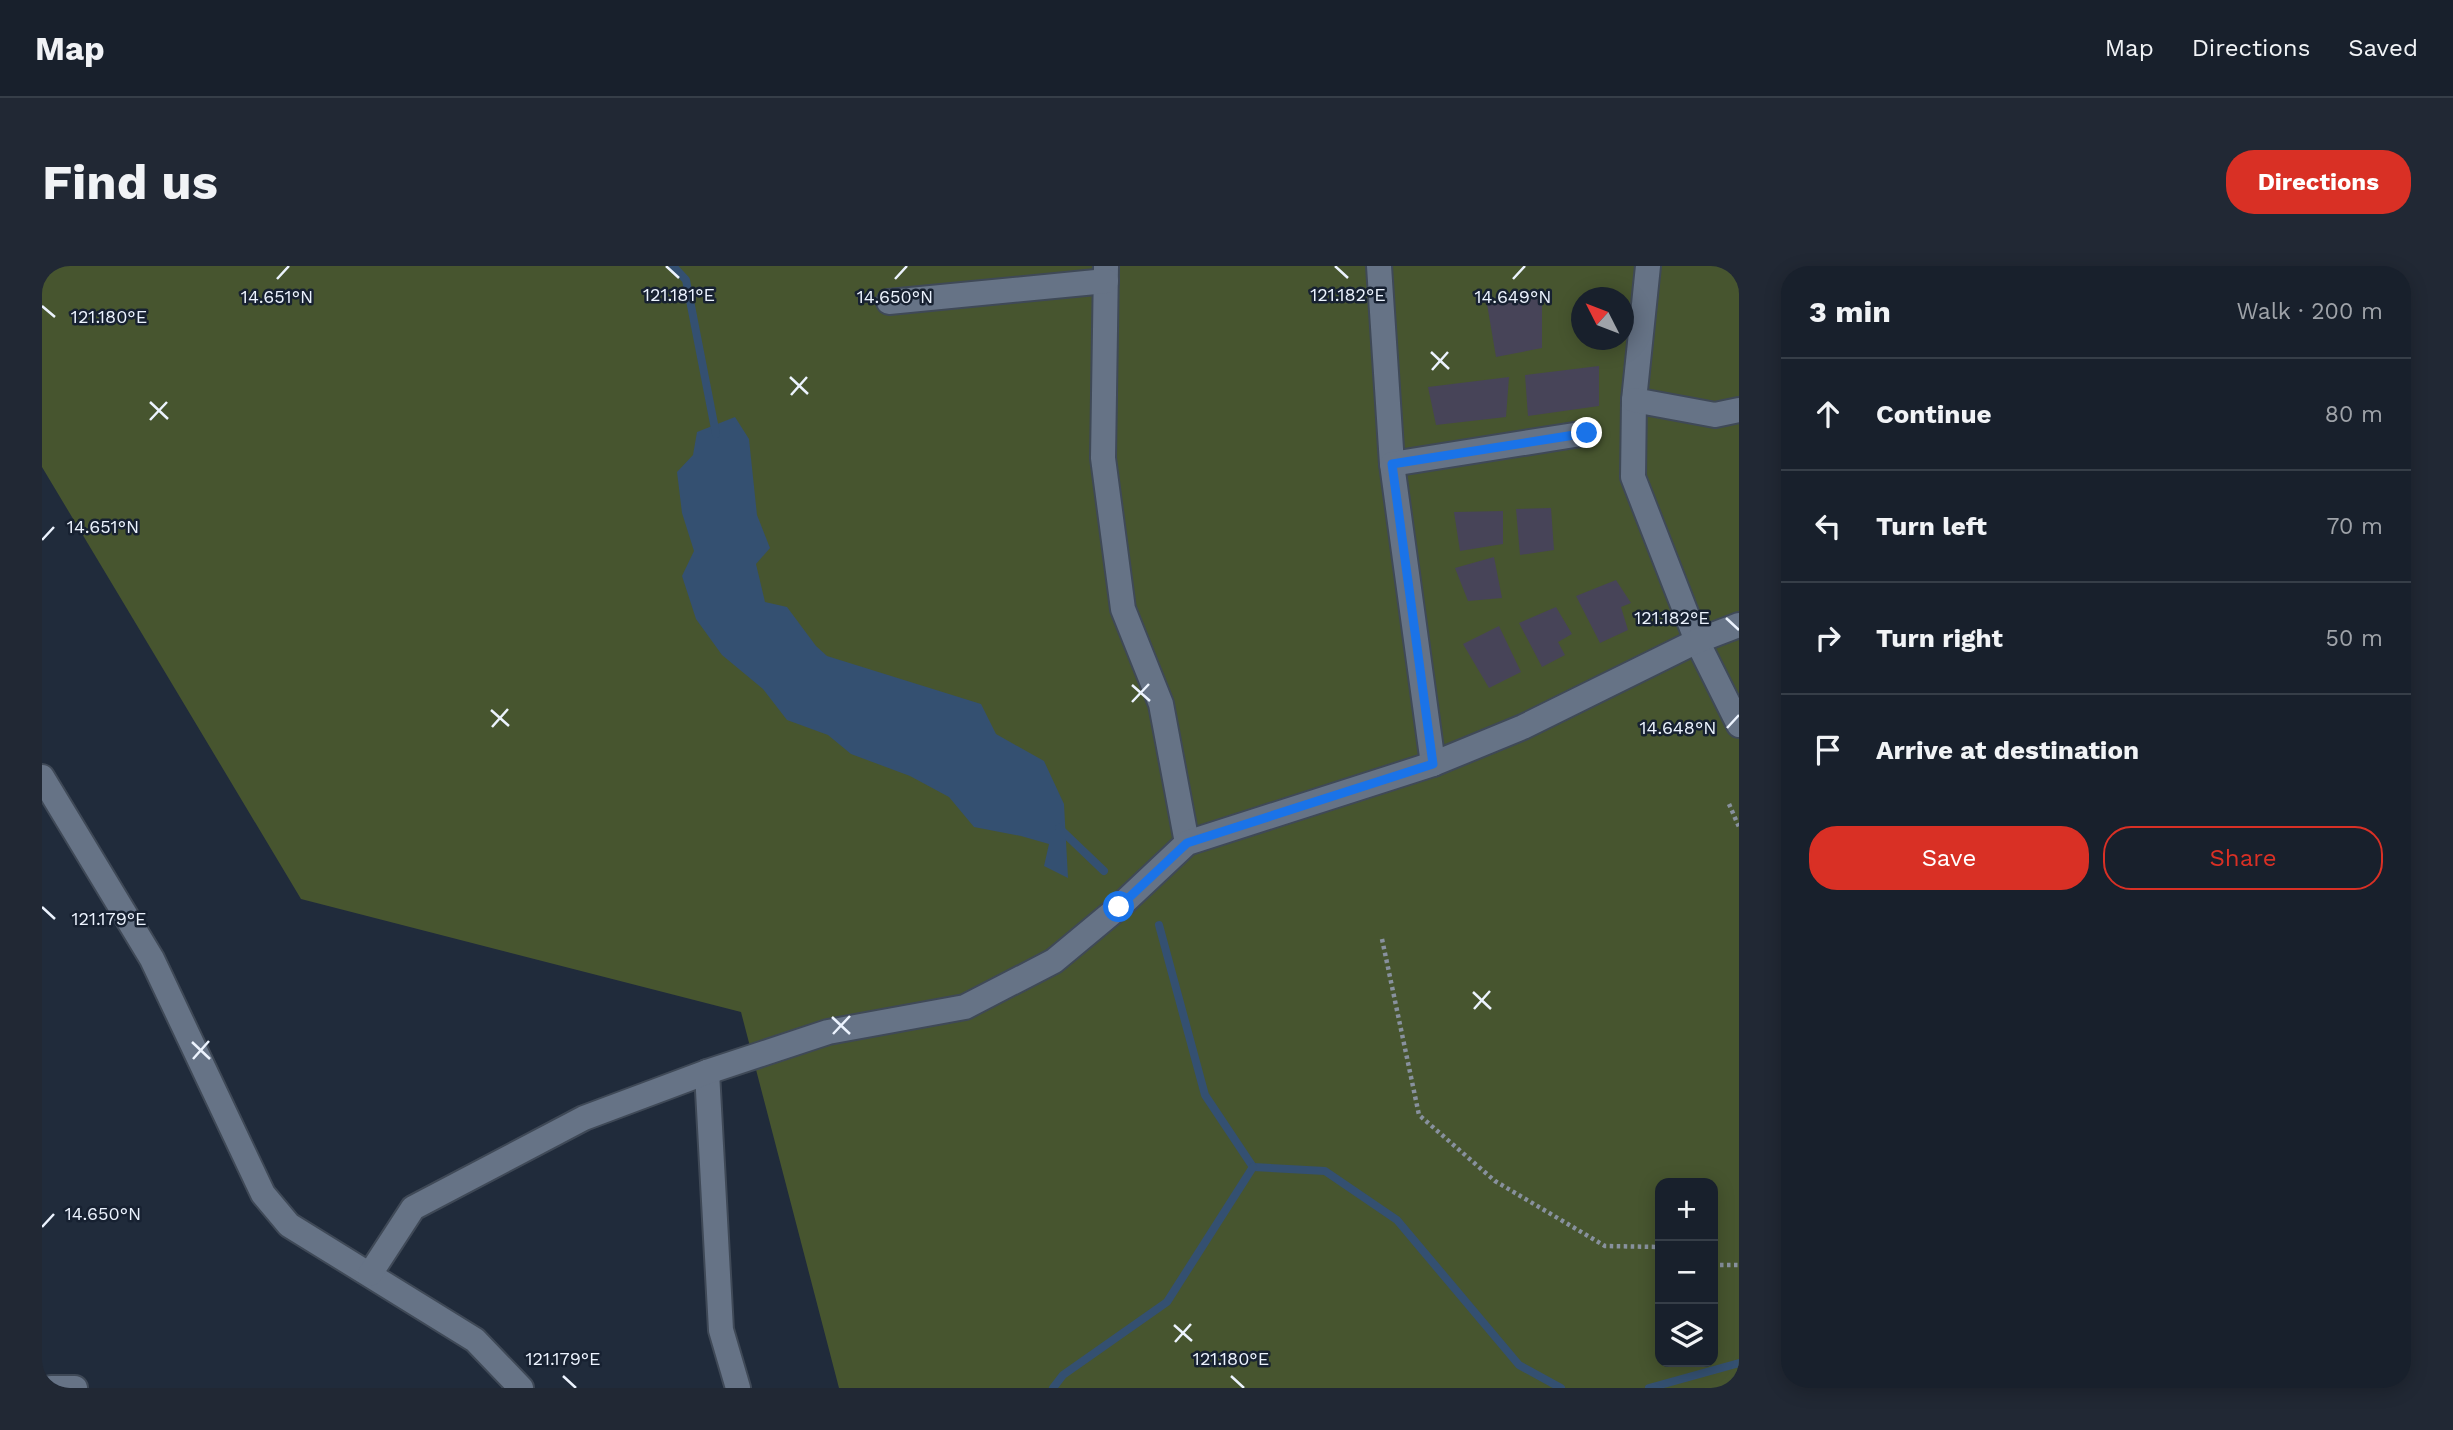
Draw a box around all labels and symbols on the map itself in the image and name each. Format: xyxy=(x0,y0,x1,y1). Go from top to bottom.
text: 121.181°E xyxy=(643,284,715,305)
text: 121.182°E xyxy=(1310,284,1386,305)
text: 14.651°N xyxy=(241,286,313,307)
text: 14.650°N xyxy=(857,286,933,307)
text: 14.649°N xyxy=(1475,286,1551,307)
north arrow xyxy=(1571,287,1634,350)
text: 121.180°E xyxy=(71,306,147,327)
route end xyxy=(1571,417,1602,448)
text: 14.651°N xyxy=(67,516,139,537)
text: 121.182°E xyxy=(1634,607,1710,628)
text: 14.648°N xyxy=(1640,717,1716,738)
route start xyxy=(1103,891,1134,922)
text: 121.179°E xyxy=(71,908,147,929)
text: 14.650°N xyxy=(65,1203,141,1224)
text: 121.179°E xyxy=(525,1348,601,1369)
text: 121.180°E xyxy=(1193,1348,1269,1369)

